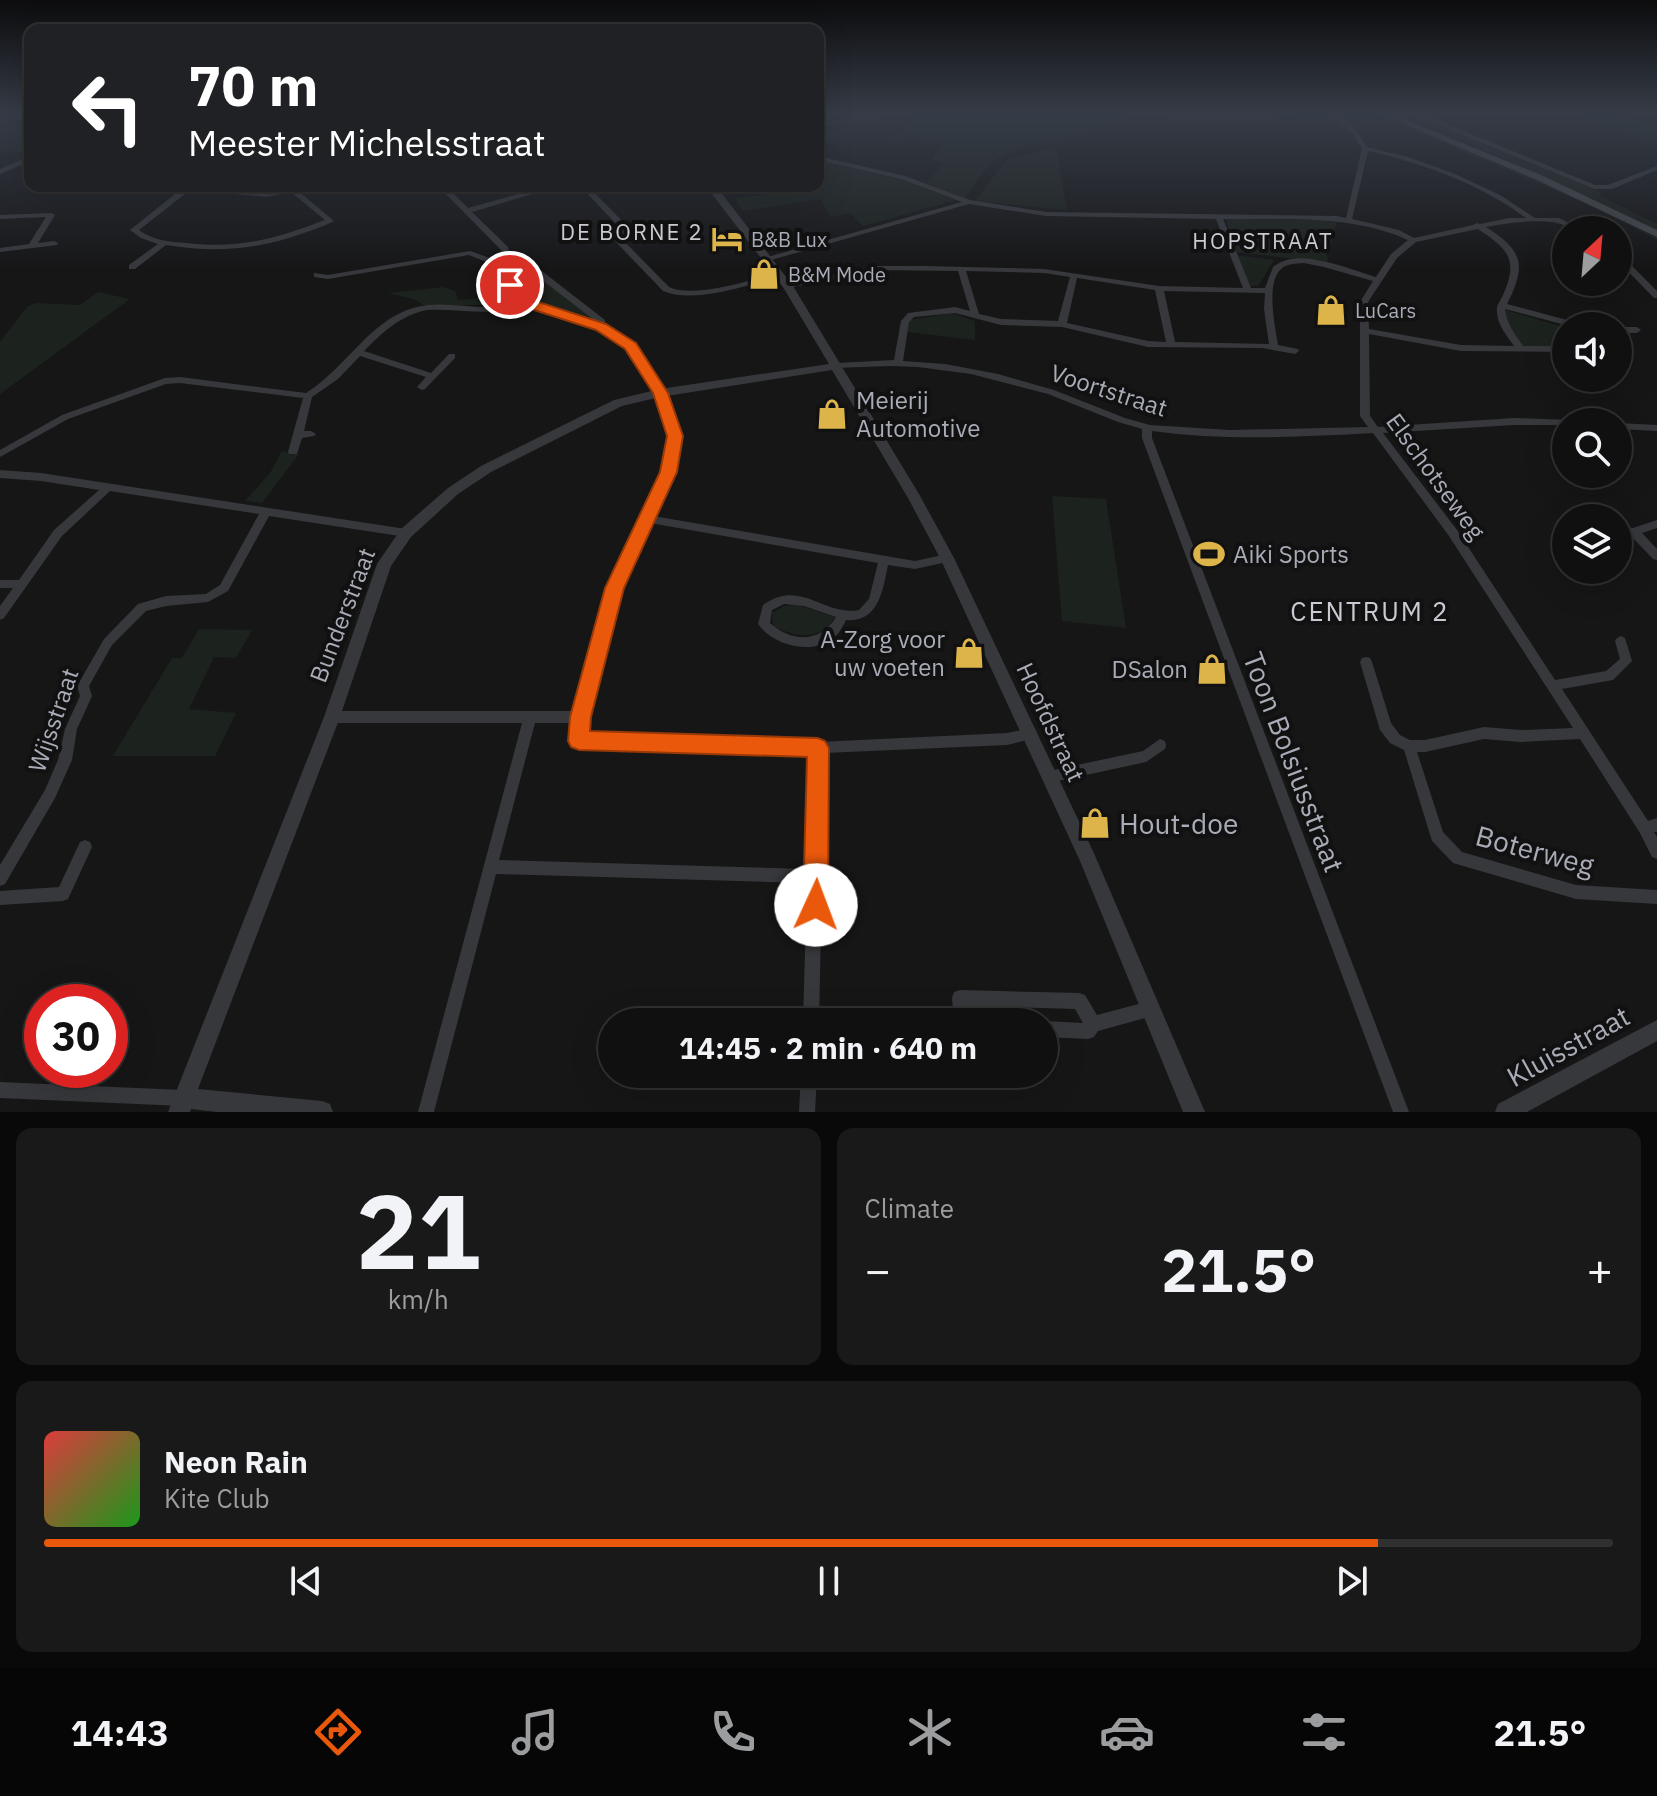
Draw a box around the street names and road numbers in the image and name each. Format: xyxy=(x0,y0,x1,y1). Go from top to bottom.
street label: Voortstraat xyxy=(1047,356,1171,424)
street label: Elschotseweg xyxy=(1379,406,1493,546)
street label: Bunderstraat xyxy=(302,543,382,687)
street label: Toon Bolsiusstraat xyxy=(1235,647,1353,877)
street label: Hoofdstraat xyxy=(1009,657,1093,787)
street label: Wijsstraat xyxy=(20,664,86,776)
street label: Boterweg xyxy=(1472,816,1598,884)
street label: Kluisstraat xyxy=(1500,997,1636,1095)

